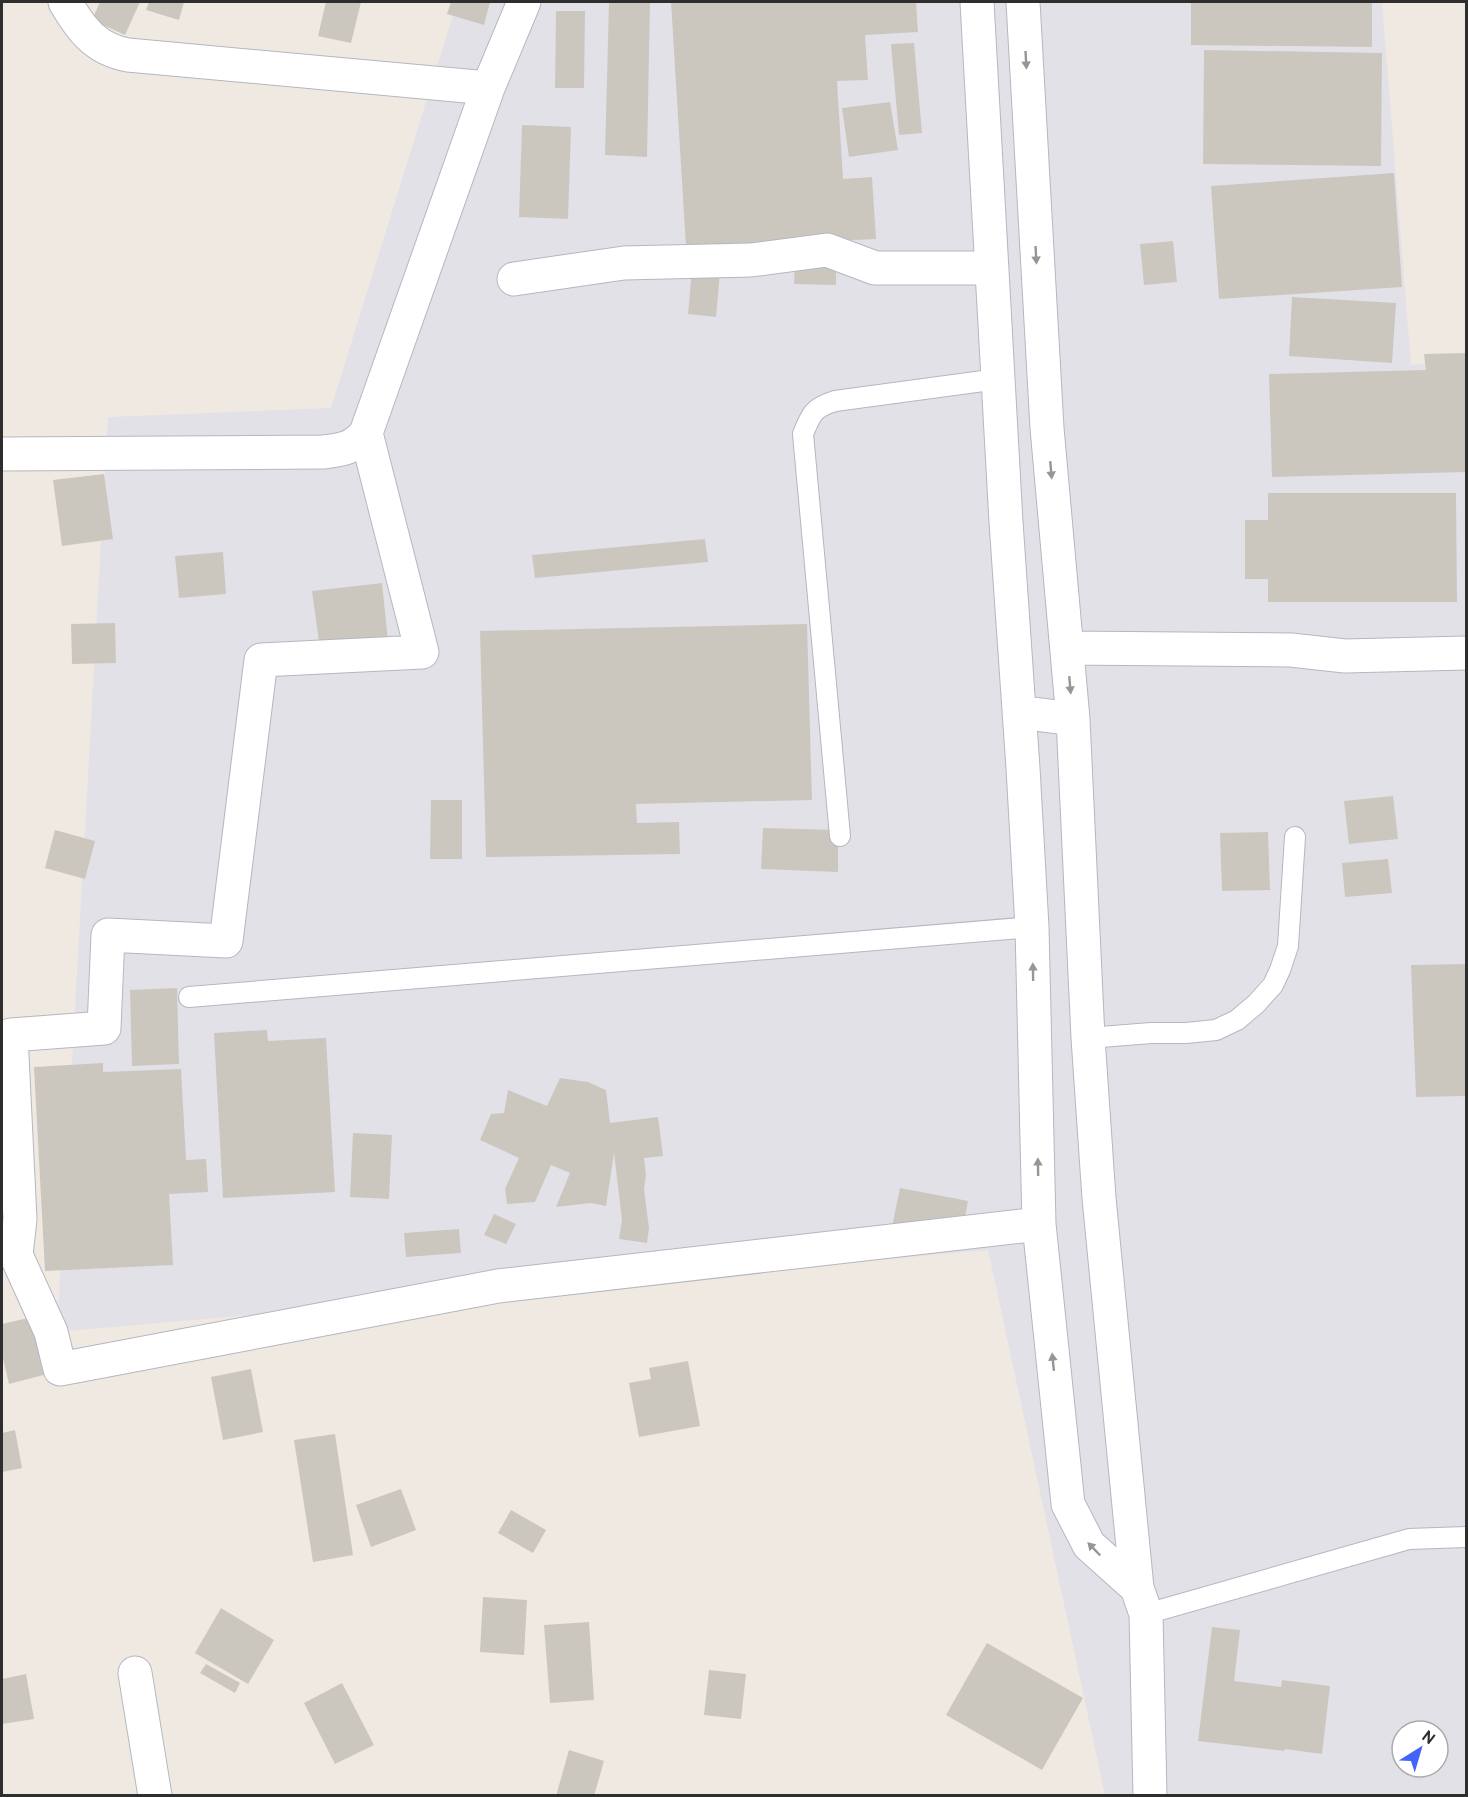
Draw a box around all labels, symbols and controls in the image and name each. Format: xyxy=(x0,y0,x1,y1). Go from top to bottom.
one-way arrow xyxy=(1021,50,1030,69)
one-way arrow xyxy=(1032,245,1041,264)
one-way arrow xyxy=(1046,461,1056,480)
one-way arrow xyxy=(1066,676,1075,695)
one-way arrow xyxy=(1028,963,1038,982)
one-way arrow xyxy=(1033,1158,1043,1177)
one-way arrow xyxy=(1049,1352,1058,1371)
one-way arrow xyxy=(1087,1541,1101,1556)
north arrow xyxy=(1390,1719,1450,1779)
text: N xyxy=(1417,1727,1438,1750)

